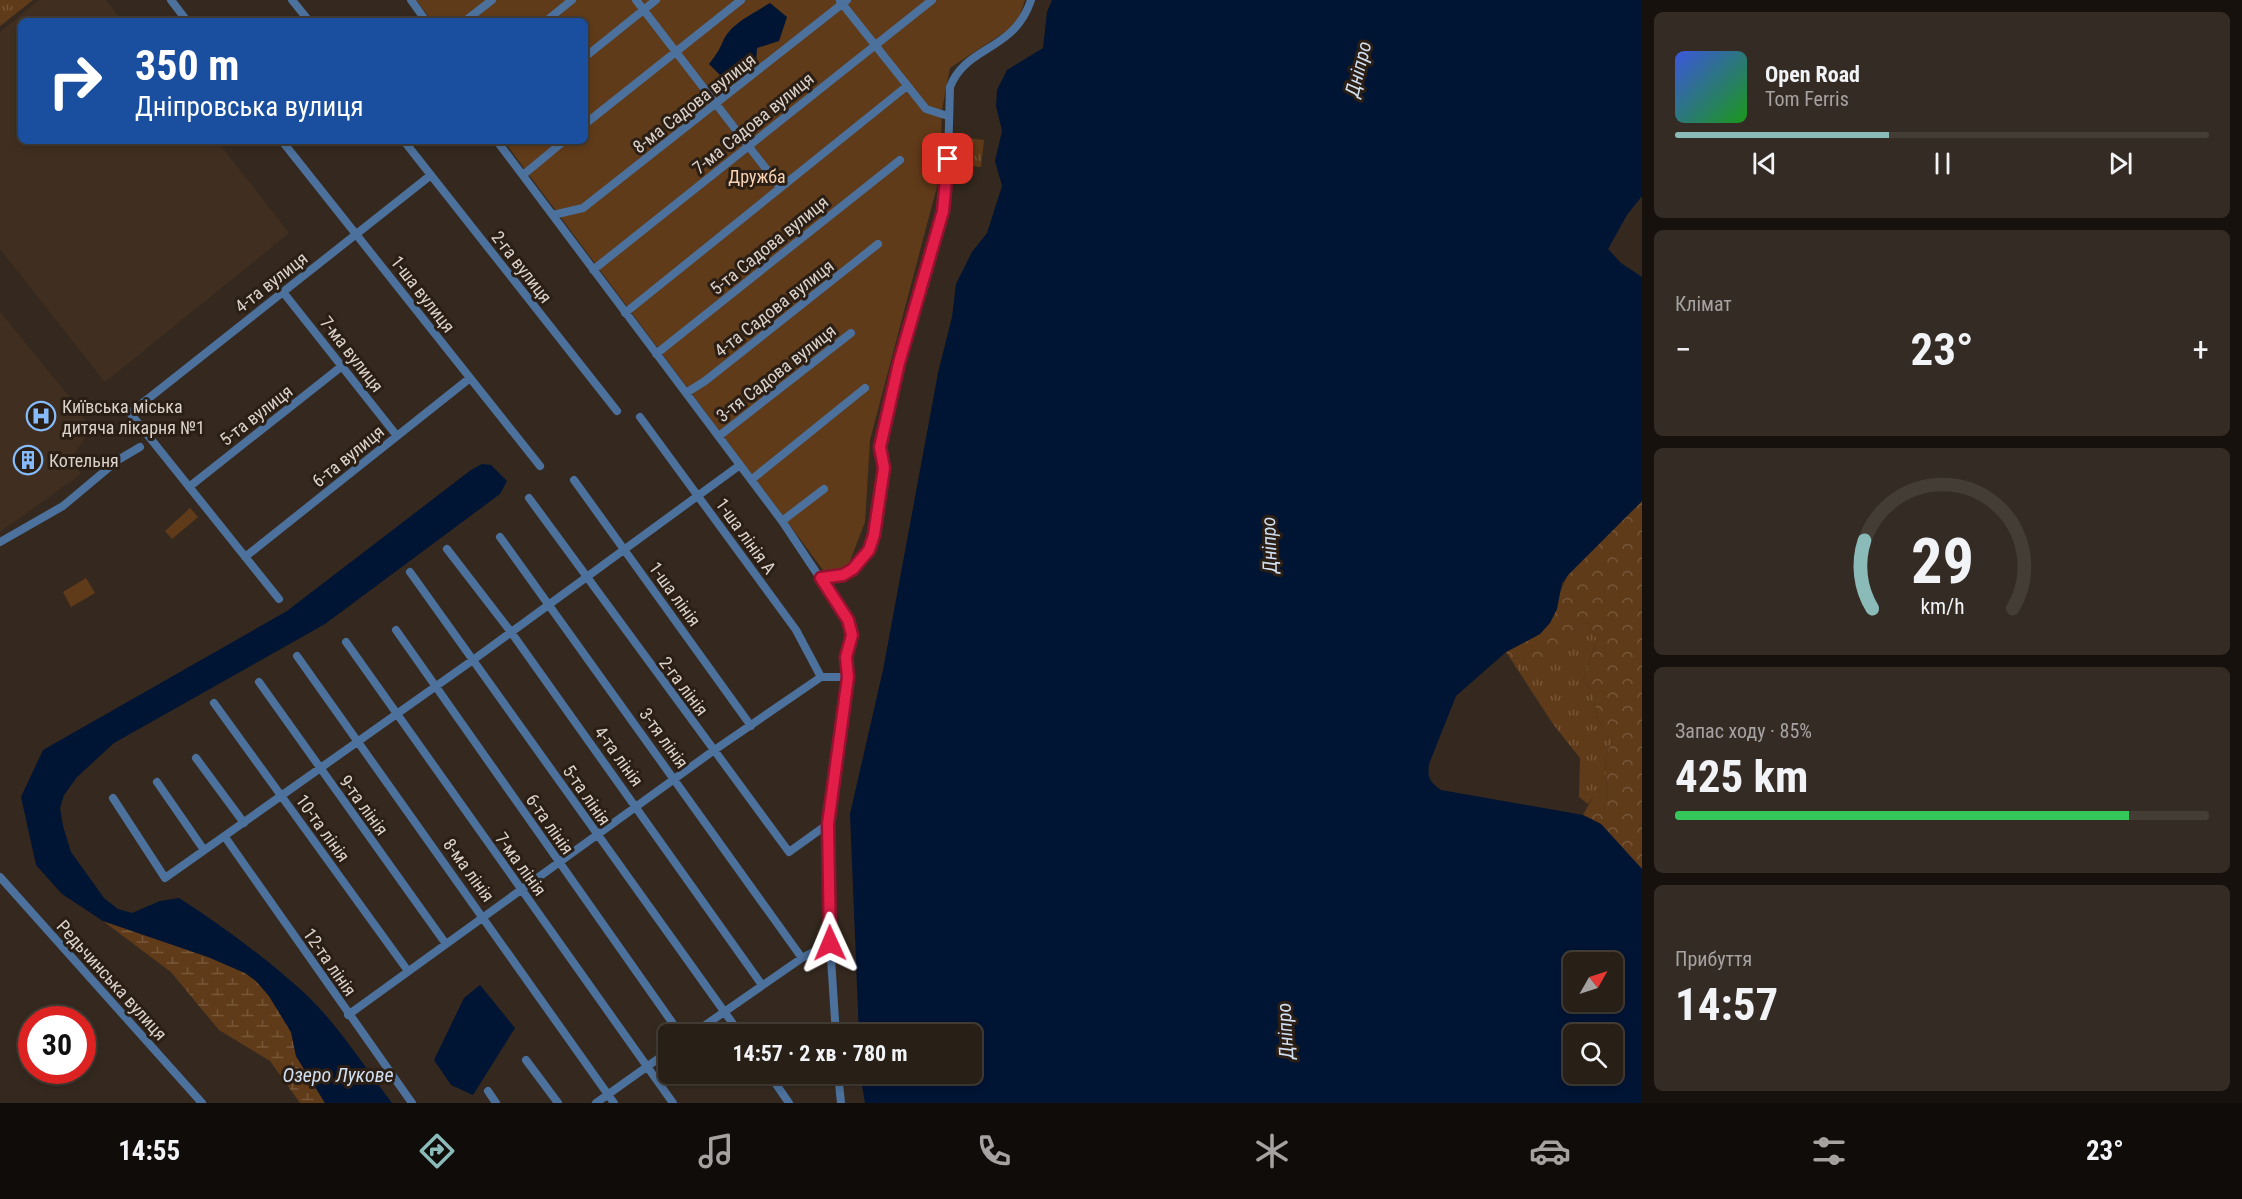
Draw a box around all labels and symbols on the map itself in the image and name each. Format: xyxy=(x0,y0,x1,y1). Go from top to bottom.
water label: Дніпро xyxy=(1339,39,1376,101)
street label: 8-ма Садова вулиця xyxy=(629,49,759,157)
street label: 7-ма Садова вулиця xyxy=(688,68,818,178)
pin xyxy=(922,133,973,184)
park label: Дружба xyxy=(728,166,786,187)
street label: 5-та Садова вулиця xyxy=(706,191,832,299)
street label: 2-га вулиця xyxy=(487,227,557,307)
street label: 4-та вулиця xyxy=(231,247,311,317)
street label: 1-ша вулиця xyxy=(387,251,459,337)
street label: 4-та Садова вулиця xyxy=(710,255,838,361)
street label: 7-ма вулиця xyxy=(316,312,388,396)
street label: 3-тя Садова вулиця xyxy=(712,320,840,426)
street label: 5-та вулиця xyxy=(216,380,296,450)
place label: Київська міська дитяча лікарня №1 xyxy=(62,396,205,438)
hospital icon: Київська міська дитяча лікарня №1 xyxy=(25,400,57,432)
street label: 6-та вулиця xyxy=(308,421,388,491)
building icon: Котельня xyxy=(12,444,44,476)
place label: Котельня xyxy=(49,450,119,471)
street label: 1-ша лінія А xyxy=(711,494,781,579)
water label: Дніпро xyxy=(1256,516,1282,576)
street label: 1-ша лінія xyxy=(645,558,705,630)
street label: 2-га лінія xyxy=(655,652,713,720)
street label: 3-тя лінія xyxy=(635,704,693,772)
street label: 4-та лінія xyxy=(590,722,648,790)
street label: 5-та лінія xyxy=(559,761,615,829)
street label: 9-та лінія xyxy=(335,771,393,839)
street label: 10-та лінія xyxy=(292,790,354,866)
street label: 6-та лінія xyxy=(522,790,578,858)
street label: 7-ма лінія xyxy=(491,828,551,900)
street label: 8-ма лінія xyxy=(439,834,499,906)
position arrow xyxy=(798,911,862,975)
street label: Редьчинська вулиця xyxy=(53,916,171,1044)
street label: 12-та лінія xyxy=(299,924,361,1000)
north arrow xyxy=(1563,952,1623,1012)
water label: Дніпро xyxy=(1272,1002,1299,1062)
speed limit sign: 30 xyxy=(18,1006,96,1084)
water label: Озеро Лукове xyxy=(282,1063,394,1087)

